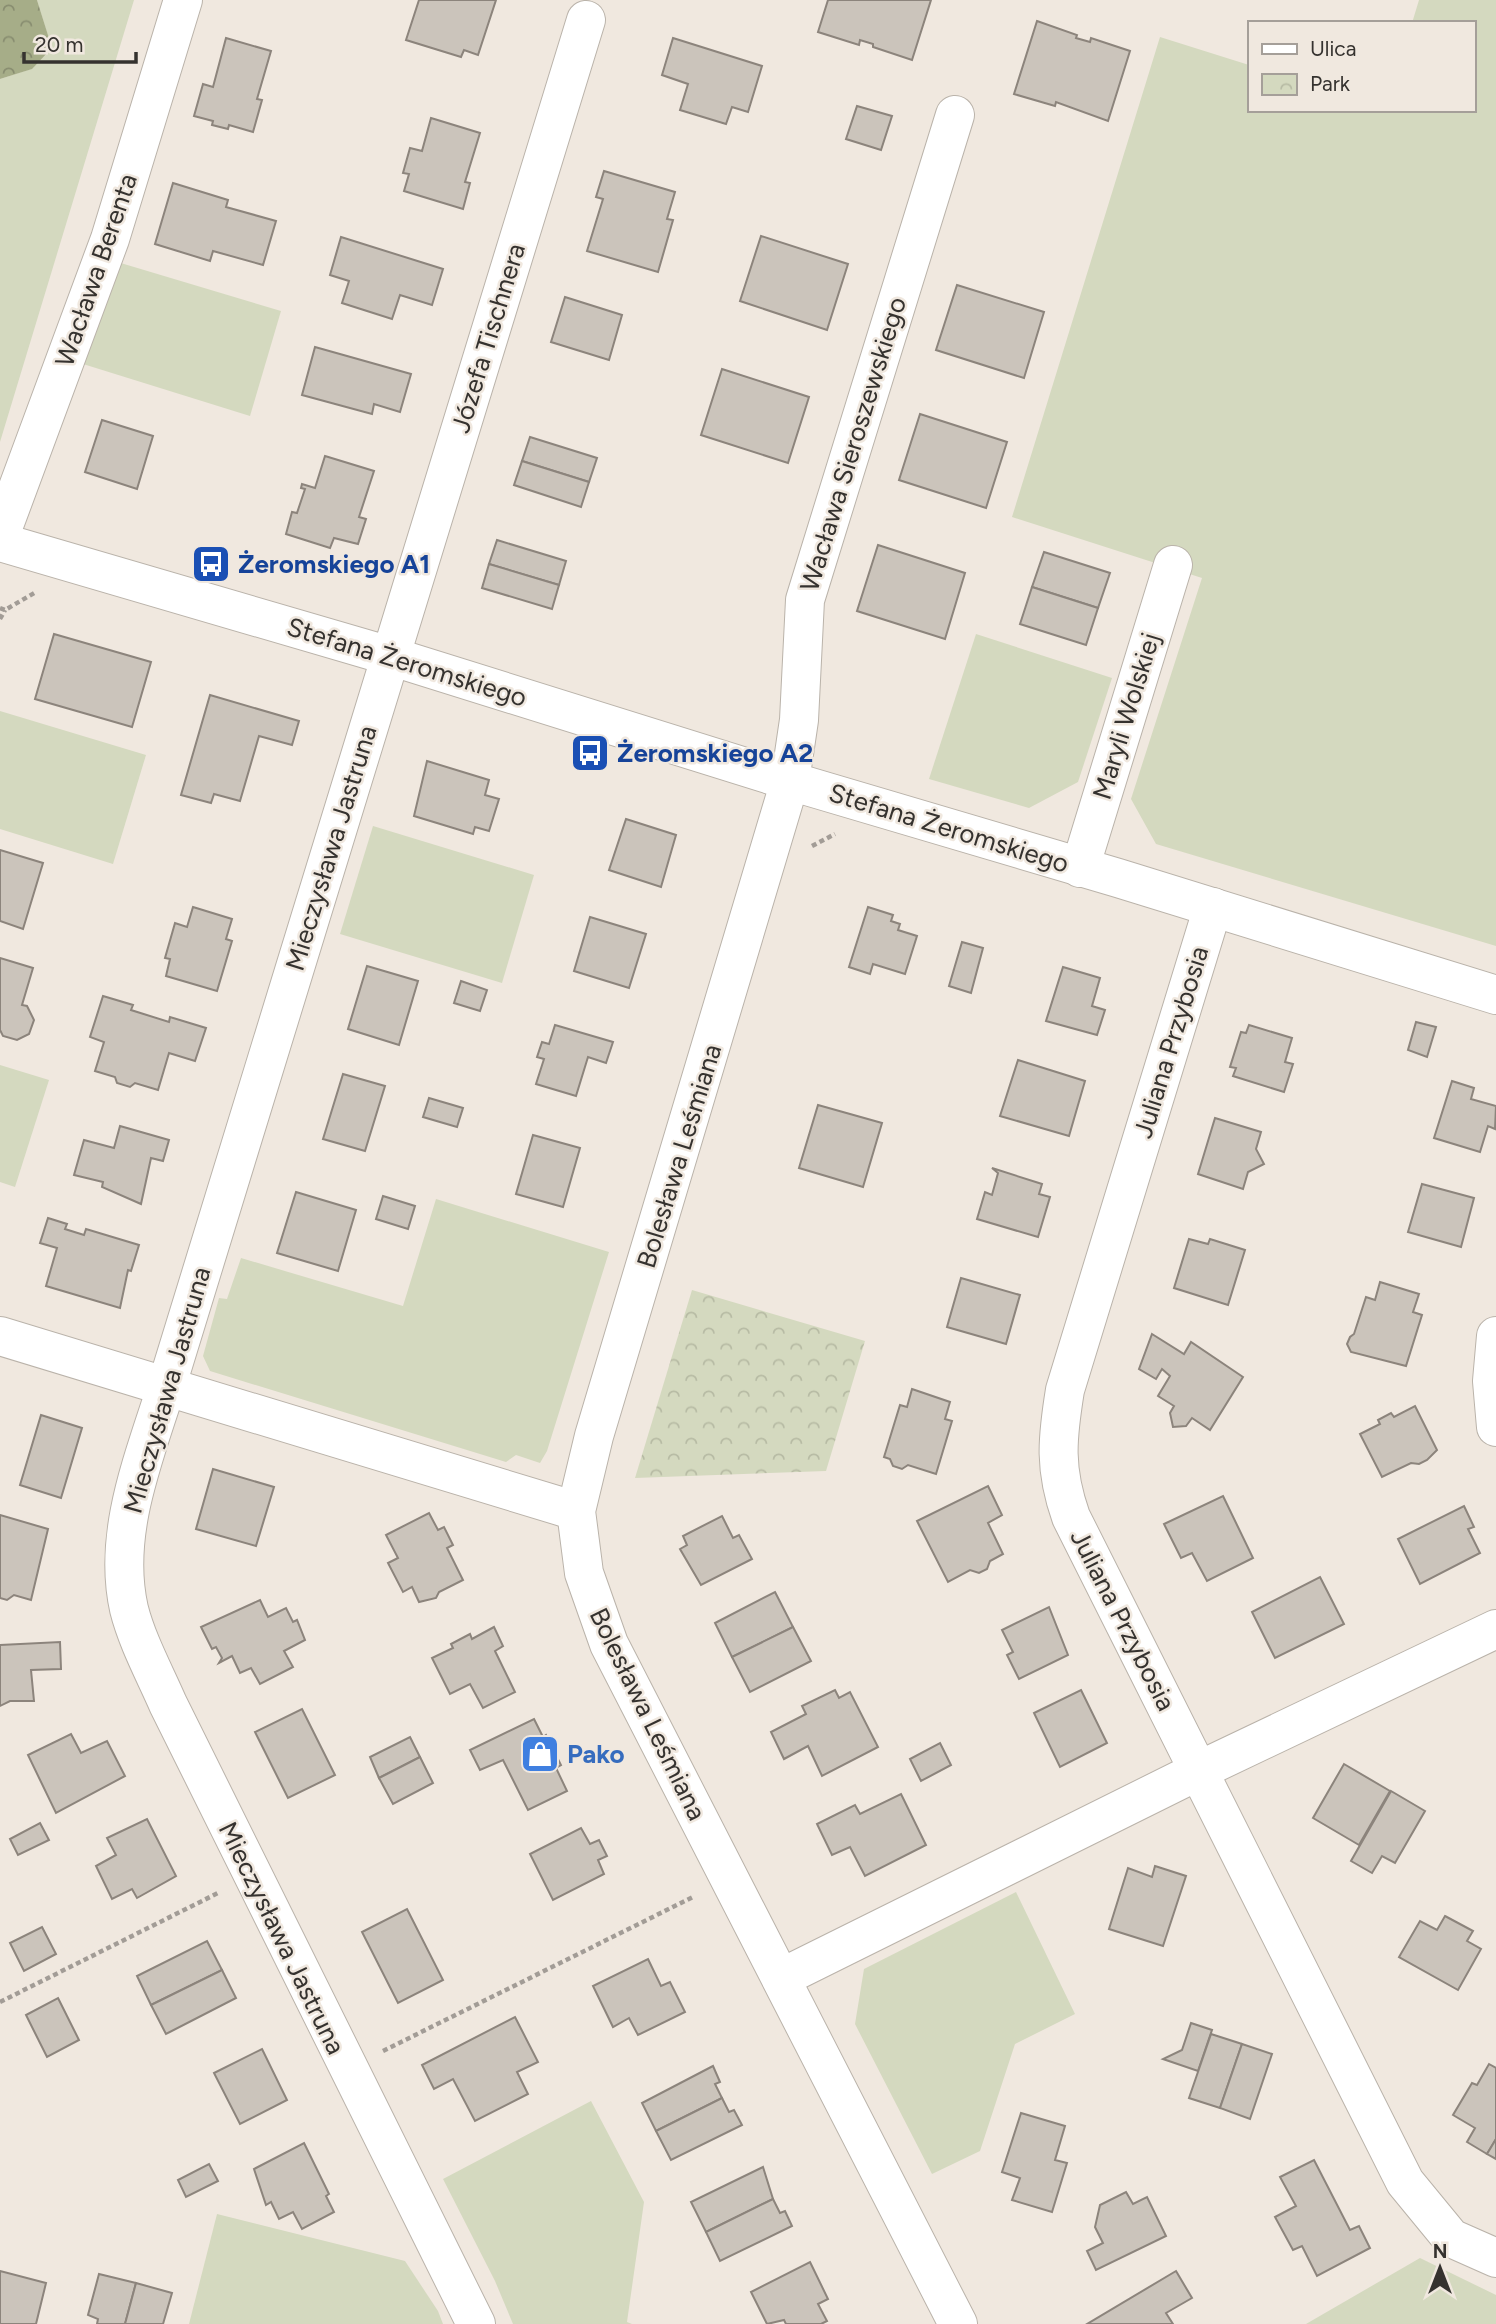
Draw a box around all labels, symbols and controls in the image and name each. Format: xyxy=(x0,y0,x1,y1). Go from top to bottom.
scale bar xyxy=(24,21,136,65)
legend xyxy=(1248,21,1475,112)
text: 20 m xyxy=(35,32,83,57)
text: Ulica xyxy=(1310,36,1356,61)
text: Park xyxy=(1310,71,1351,96)
street label: Wacława Berenta xyxy=(48,169,144,371)
street label: Józefa Tischnera xyxy=(444,239,532,437)
street label: Wacława Sieroszewskiego xyxy=(793,293,913,595)
bus stop icon: Żeromskiego A1 xyxy=(190,543,232,585)
place label: Żeromskiego A1 xyxy=(238,548,430,580)
street label: Stefana Żeromskiego xyxy=(283,610,531,714)
street label: Maryli Wolskiej xyxy=(1085,629,1167,803)
street label: Mieczysława Jastruna xyxy=(278,722,384,974)
bus stop icon: Żeromskiego A2 xyxy=(569,732,611,774)
place label: Żeromskiego A2 xyxy=(617,737,813,769)
street label: Stefana Żeromskiego xyxy=(825,776,1073,880)
street label: Juliana Przybosia xyxy=(1127,942,1215,1142)
street label: Bolesława Leśmiana xyxy=(630,1040,728,1272)
street label: Mieczysława Jastruna xyxy=(117,1263,217,1517)
street label: Juliana Przybosia xyxy=(1064,1524,1182,1716)
street label: Bolesława Leśmiana xyxy=(583,1603,713,1825)
shop icon: Pako xyxy=(519,1733,561,1775)
place label: Pako xyxy=(567,1738,625,1770)
street label: Mieczysława Jastruna xyxy=(212,1817,352,2059)
north arrow xyxy=(1405,2233,1475,2303)
text: N xyxy=(1433,2240,1447,2263)

